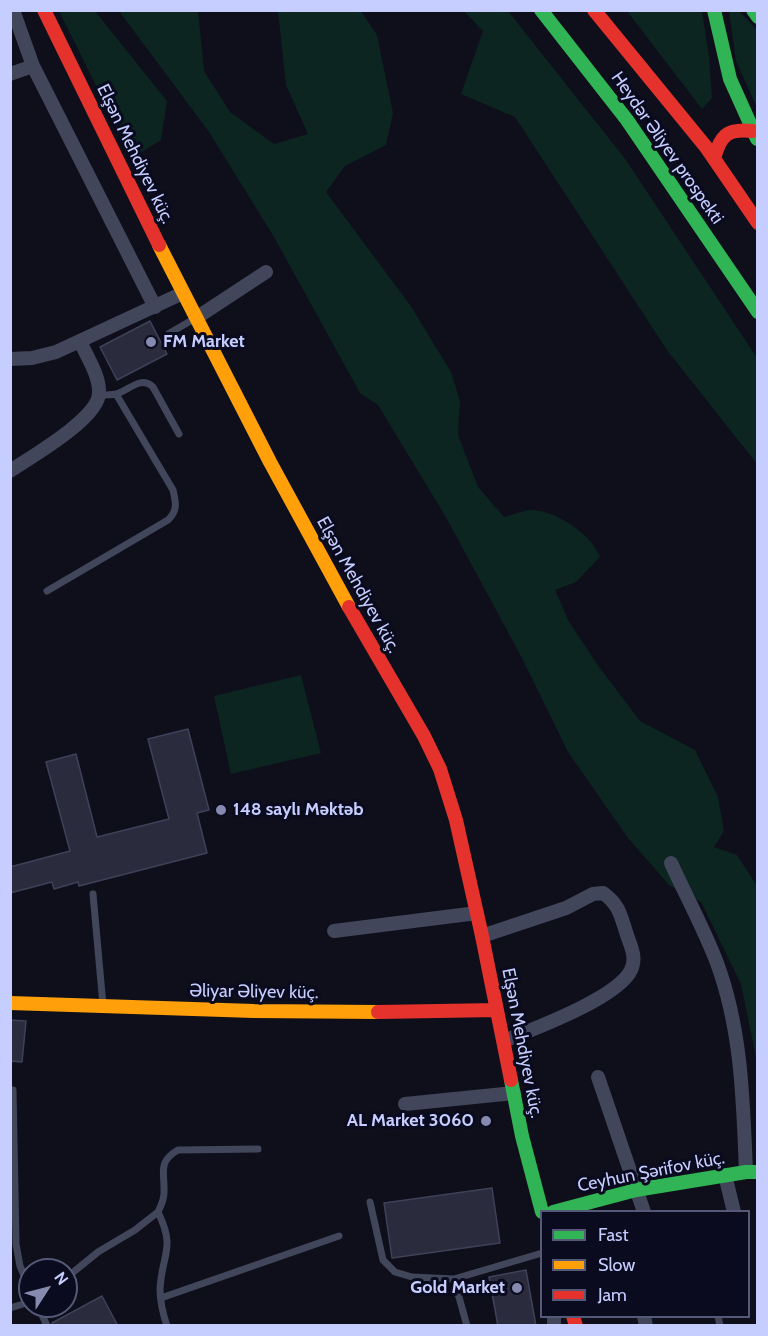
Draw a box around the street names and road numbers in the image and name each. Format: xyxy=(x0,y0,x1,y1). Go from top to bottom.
street label: Heydər Əliyev prospekti xyxy=(606,68,728,228)
street label: Elşən Mehdiyev küç. xyxy=(92,81,178,227)
street label: Elşən Mehdiyev küç. xyxy=(312,513,404,657)
street label: Elşən Mehdiyev küç. xyxy=(497,966,547,1120)
street label: Əliyar Əliyev küç. xyxy=(189,980,319,1004)
street label: Ceyhun Şərifov küç. xyxy=(576,1147,726,1197)

